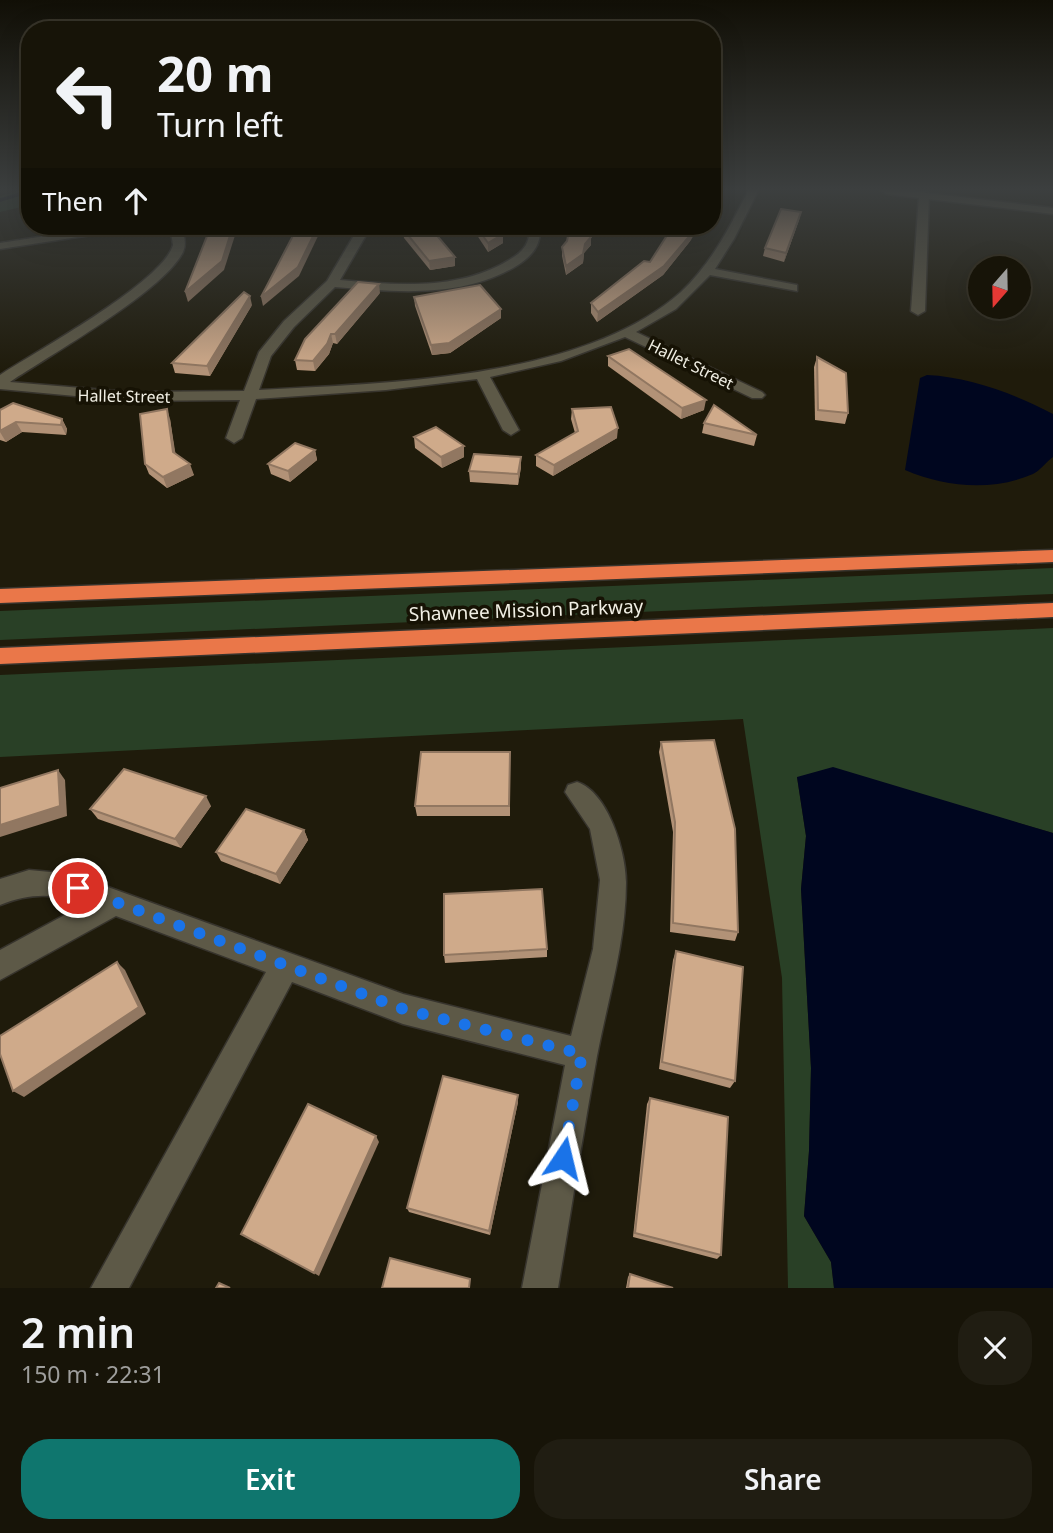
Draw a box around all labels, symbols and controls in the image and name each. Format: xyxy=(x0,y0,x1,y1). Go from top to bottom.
text: 20 m xyxy=(157,40,274,106)
icon: left xyxy=(42,49,133,140)
text: Turn left xyxy=(157,103,283,146)
icon: ahead xyxy=(117,182,155,220)
text: Then xyxy=(42,183,103,219)
north arrow xyxy=(968,256,1031,318)
map controls xyxy=(968,256,1031,319)
street label: Hallet Street xyxy=(645,334,738,394)
street label: Hallet Street xyxy=(77,384,171,408)
street label: Shawnee Mission Parkway xyxy=(408,593,644,627)
pin xyxy=(48,858,108,918)
icon: arrive xyxy=(59,869,97,907)
position arrow xyxy=(526,1121,600,1195)
text: 2 min xyxy=(21,1303,135,1360)
button: close xyxy=(958,1311,1032,1385)
text: 150 m · 22:31 xyxy=(21,1358,165,1390)
button: Exit xyxy=(21,1439,520,1519)
button: Share xyxy=(534,1439,1032,1519)

